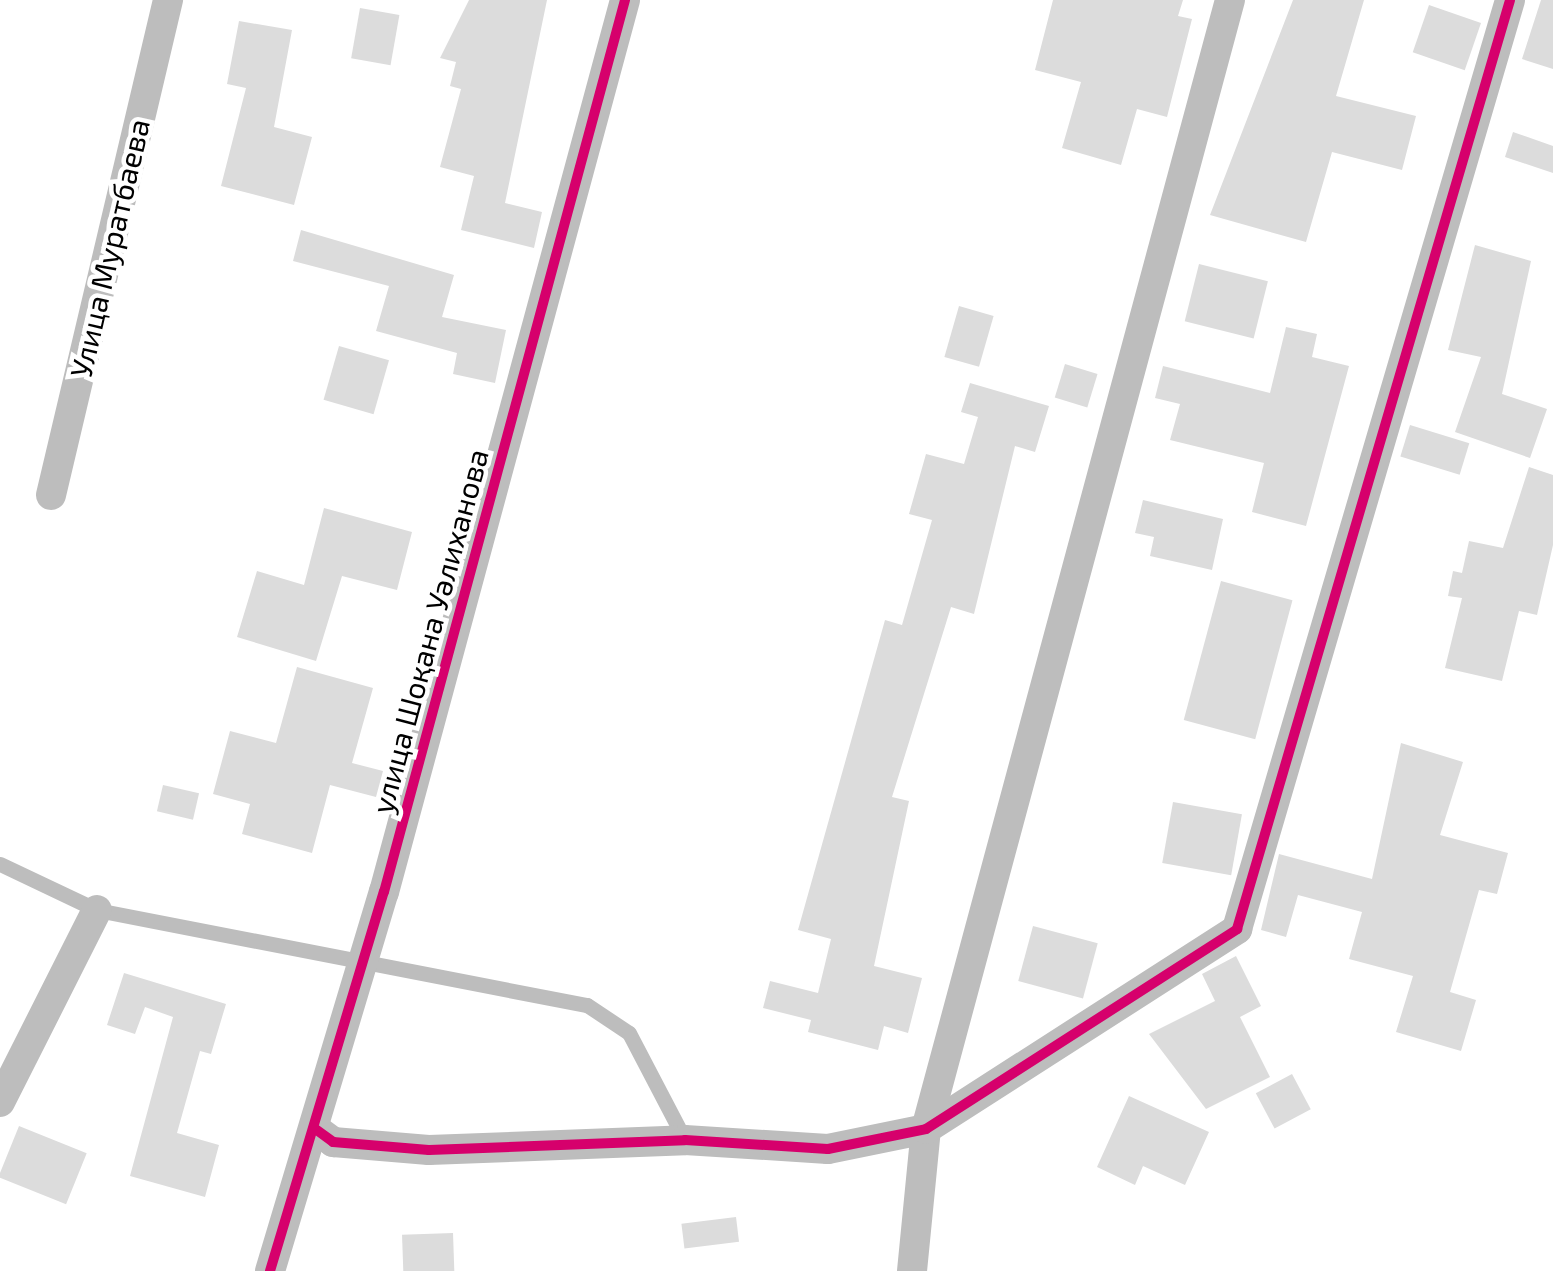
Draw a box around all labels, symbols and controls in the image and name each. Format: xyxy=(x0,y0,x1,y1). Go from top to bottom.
street label: Улица Муратбаева xyxy=(62,115,156,381)
street label: улица Шоқана Уәлиханова xyxy=(363,445,495,817)

